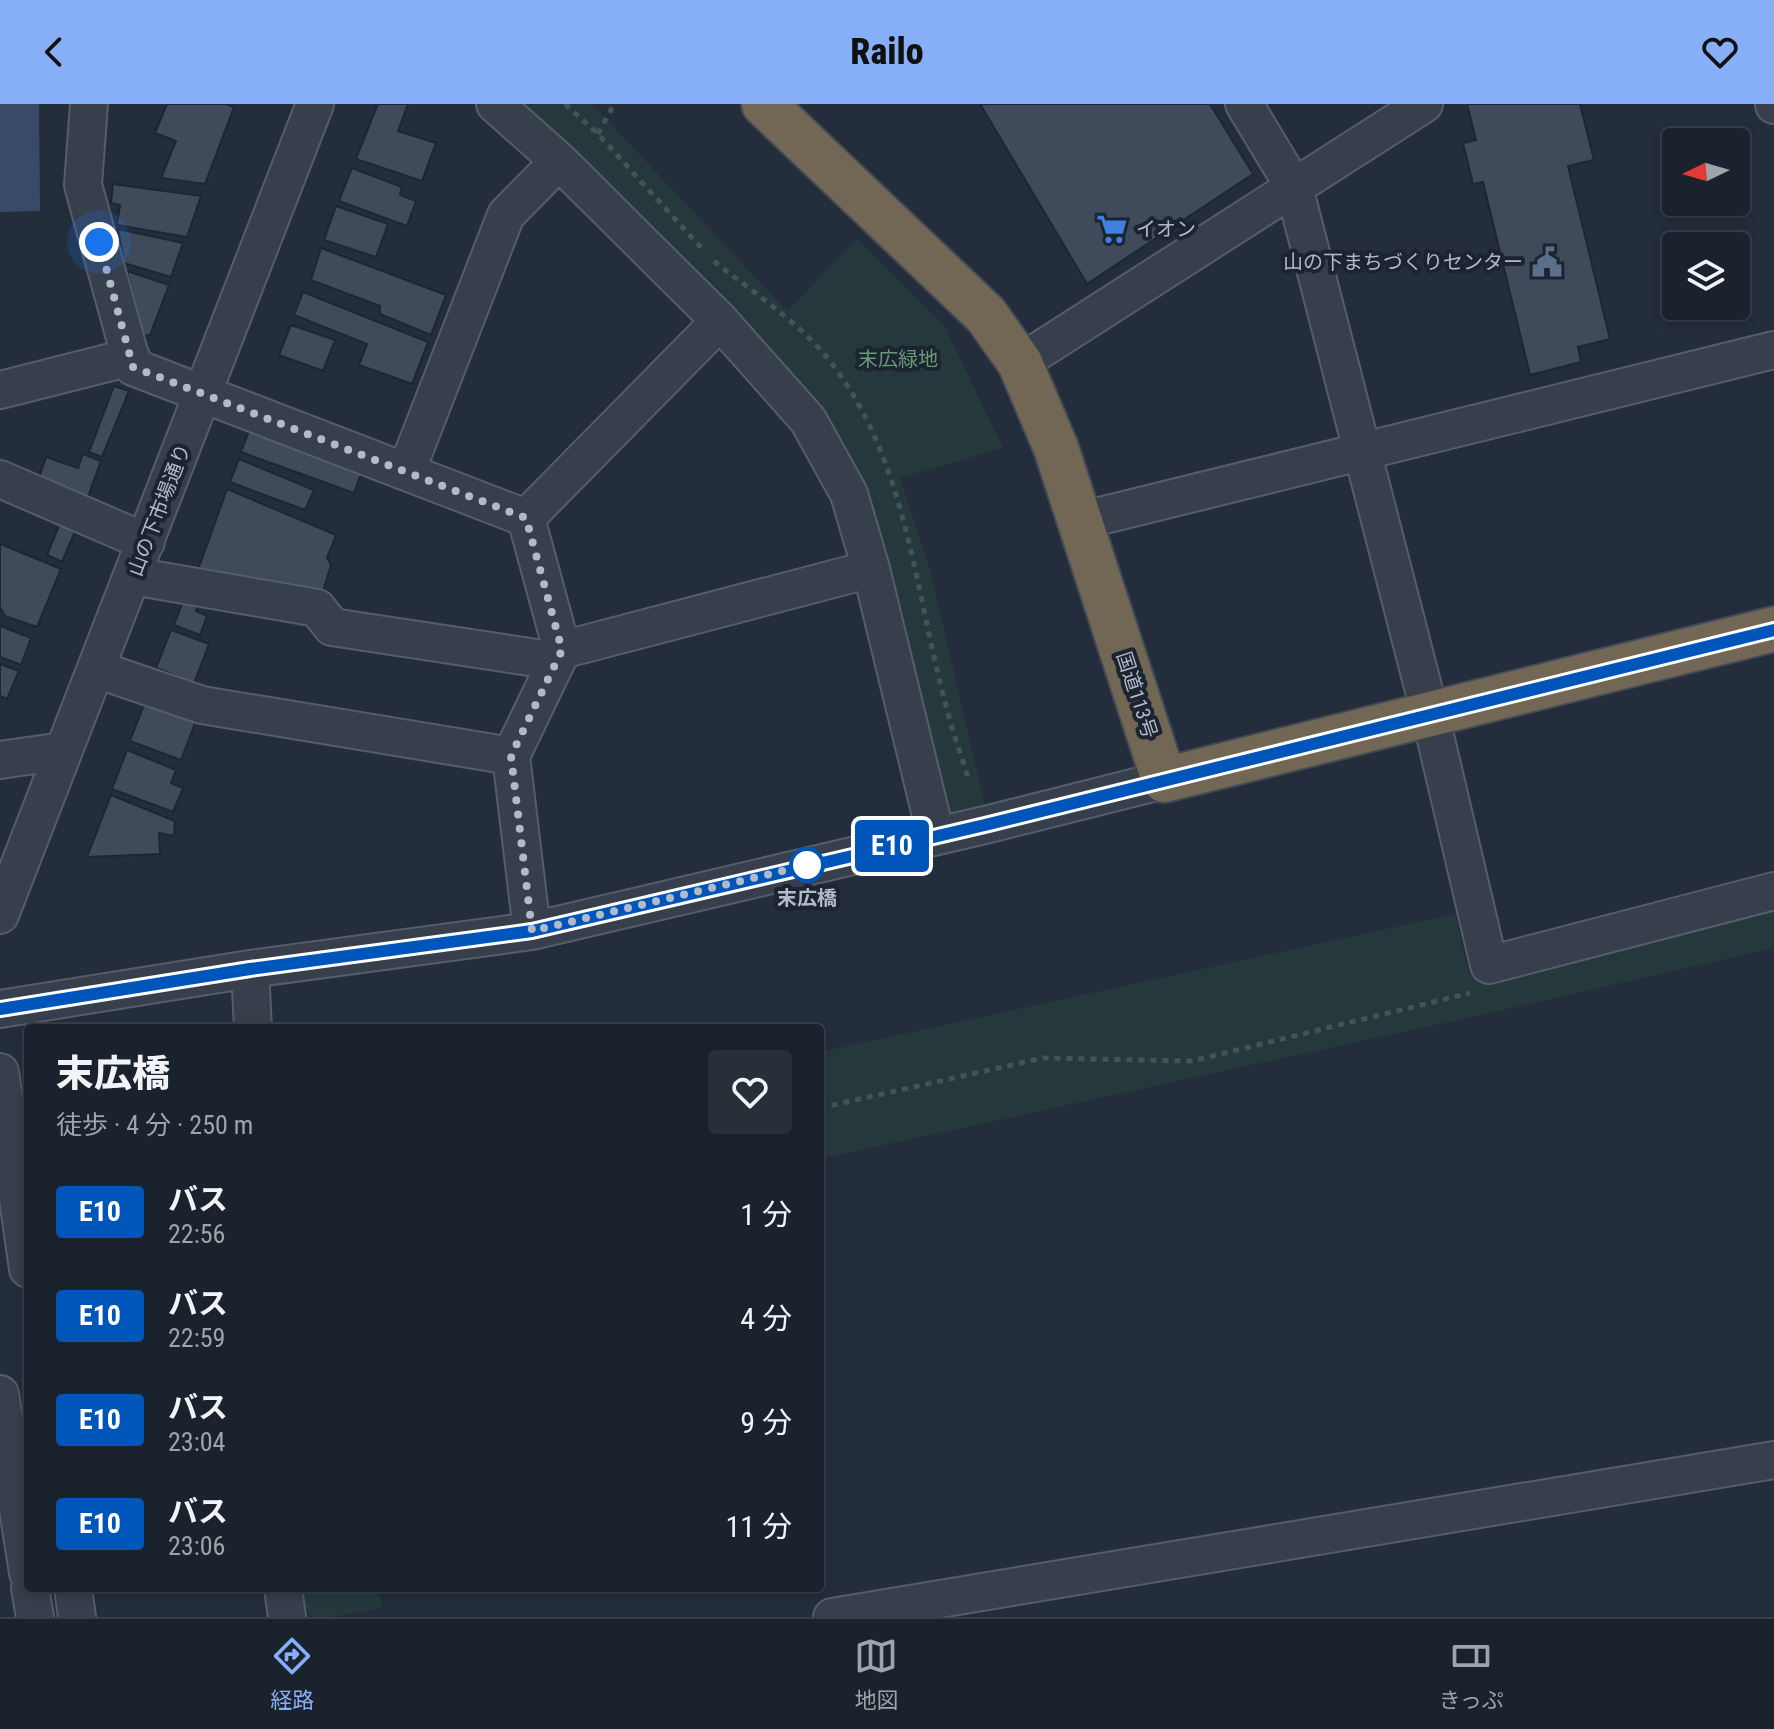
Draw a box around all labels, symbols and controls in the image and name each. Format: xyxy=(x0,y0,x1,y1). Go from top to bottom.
icon: back xyxy=(32,30,76,74)
icon: heart xyxy=(1698,30,1742,74)
text: Railo xyxy=(850,31,924,73)
north arrow xyxy=(1662,128,1750,216)
map controls xyxy=(1662,128,1750,320)
supermarket icon: イオン xyxy=(1095,212,1129,246)
place label: イオン xyxy=(1136,217,1196,241)
your location xyxy=(79,222,119,262)
button: layers xyxy=(1662,232,1750,320)
public building icon: 山の下まちづくりセンター xyxy=(1530,245,1564,279)
place label: 山の下まちづくりセンター xyxy=(1283,250,1523,274)
park label: 末広緑地 xyxy=(858,347,938,371)
street label: 山の下市場通り xyxy=(123,440,195,580)
street label: 国道113号 xyxy=(1112,649,1162,741)
line badge: E10 xyxy=(846,820,938,872)
text: E10 xyxy=(871,829,913,862)
marker: 末広橋 xyxy=(790,848,824,882)
place label: 末広橋 xyxy=(777,886,837,910)
button: heart xyxy=(708,1050,792,1134)
text: 末広橋 xyxy=(56,1052,170,1096)
text: 徒歩 · 4 分 · 250 m xyxy=(56,1110,253,1140)
text: バス xyxy=(168,1182,228,1217)
text: E10 xyxy=(79,1195,121,1228)
text: 1 分 xyxy=(740,1197,792,1232)
text: 22:56 xyxy=(168,1219,225,1249)
text: バス xyxy=(168,1286,228,1321)
text: E10 xyxy=(79,1299,121,1332)
text: 4 分 xyxy=(740,1301,792,1336)
text: 22:59 xyxy=(168,1323,225,1353)
text: バス xyxy=(168,1390,228,1425)
text: E10 xyxy=(79,1403,121,1436)
text: 9 分 xyxy=(740,1405,792,1440)
text: 23:04 xyxy=(168,1427,225,1457)
text: バス xyxy=(168,1494,228,1529)
text: E10 xyxy=(79,1507,121,1540)
text: 11 分 xyxy=(725,1509,792,1544)
text: 23:06 xyxy=(168,1531,225,1561)
tab: 経路 xyxy=(270,1634,314,1714)
tab: 地図 xyxy=(854,1634,898,1714)
tab: きっぷ xyxy=(1439,1634,1504,1714)

